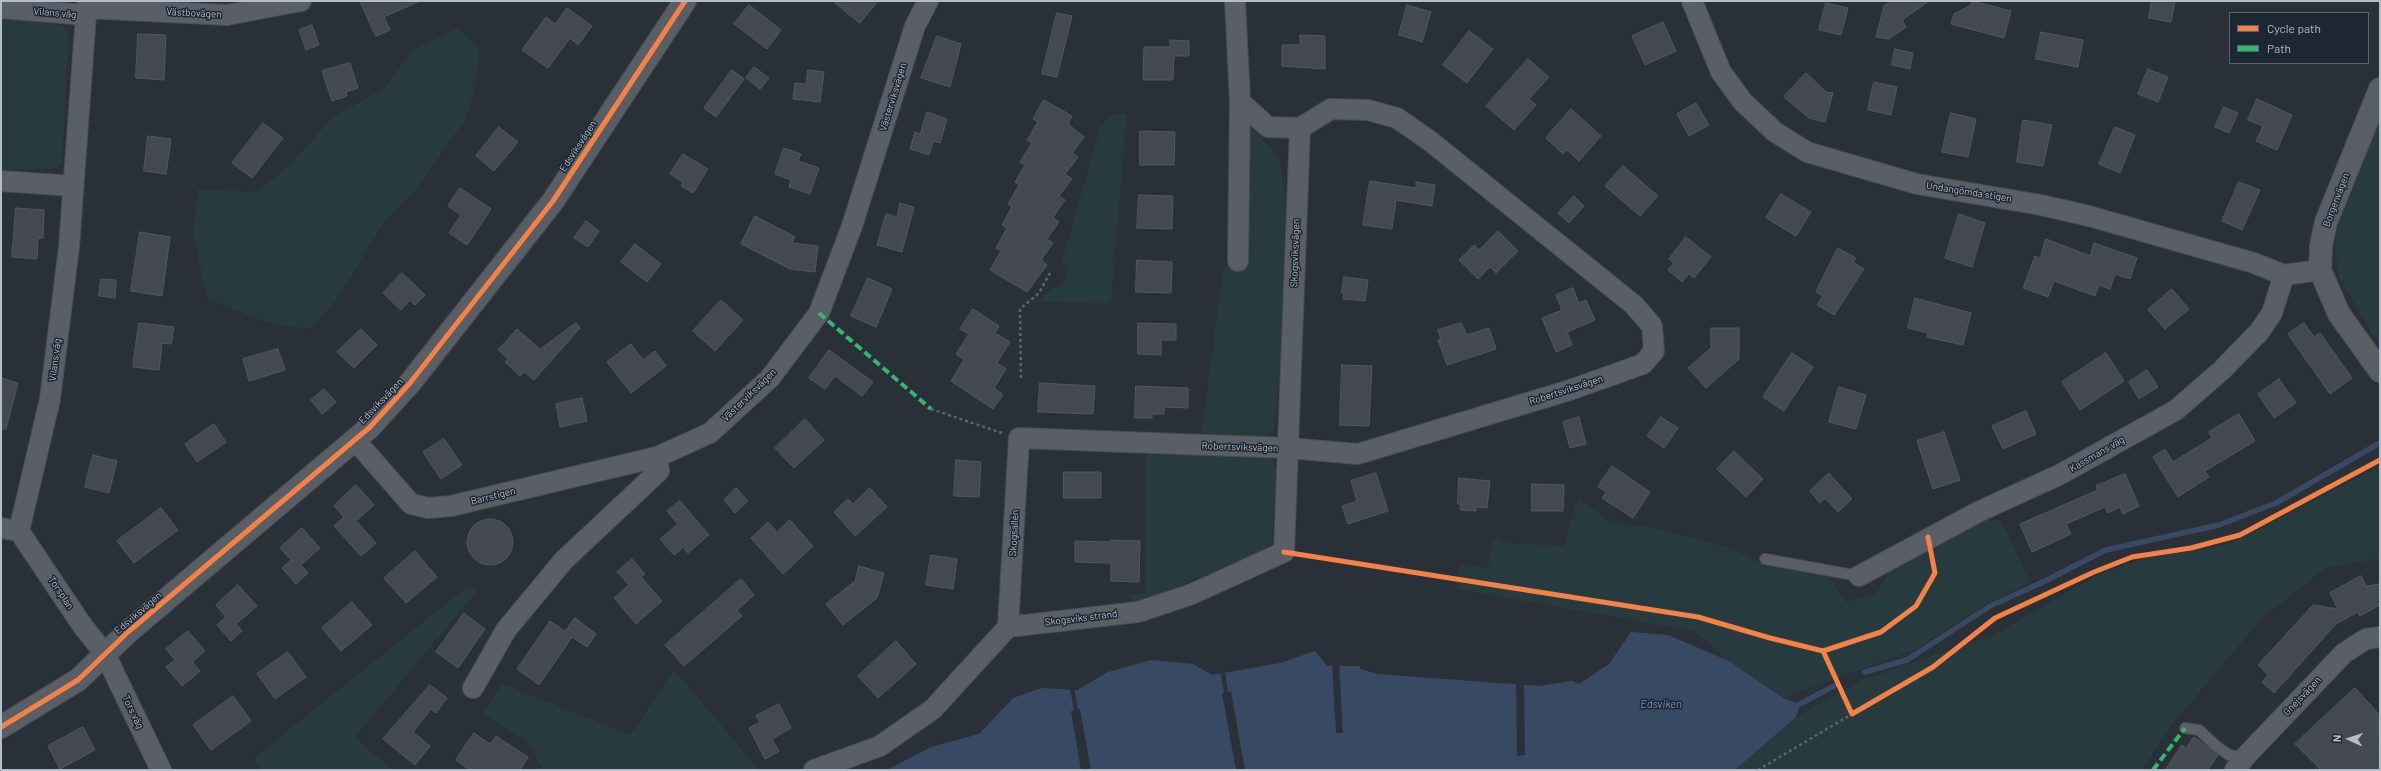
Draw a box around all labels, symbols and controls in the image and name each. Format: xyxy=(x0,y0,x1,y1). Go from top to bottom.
street label: Vilans väg xyxy=(33,5,77,21)
street label: Västbovägen xyxy=(166,6,222,20)
legend xyxy=(2229,12,2369,64)
text: Cycle path xyxy=(2267,21,2321,35)
text: Path xyxy=(2267,41,2291,55)
street label: Västerviksvägen xyxy=(877,61,909,133)
street label: Edsviksvägen xyxy=(557,118,599,174)
street label: Borgenvägen xyxy=(2320,171,2352,229)
street label: Undangömda stigen xyxy=(1925,179,2013,205)
street label: Skogsviksvägen xyxy=(1288,219,1302,287)
street label: Vilans väg xyxy=(46,338,64,382)
street label: Västerviksvägen xyxy=(719,366,779,424)
street label: Robertsviksvägen xyxy=(1528,372,1604,408)
street label: Edsviksvägen xyxy=(356,376,406,426)
street label: Kassmans väg xyxy=(2067,433,2127,475)
street label: Robertsviksvägen xyxy=(1201,440,1279,454)
street label: Barrstigen xyxy=(469,485,517,507)
street label: Skogsallén xyxy=(1007,509,1021,557)
street label: Torsplan xyxy=(46,574,76,612)
street label: Edsviksvägen xyxy=(112,589,164,637)
street label: Skogsviks strand xyxy=(1044,608,1118,628)
street label: Gnejsvägen xyxy=(2280,674,2324,718)
street label: Tors väg xyxy=(120,693,146,731)
water label: Edsviken xyxy=(1640,697,1682,711)
north arrow xyxy=(2329,719,2369,759)
text: N xyxy=(2330,734,2343,742)

